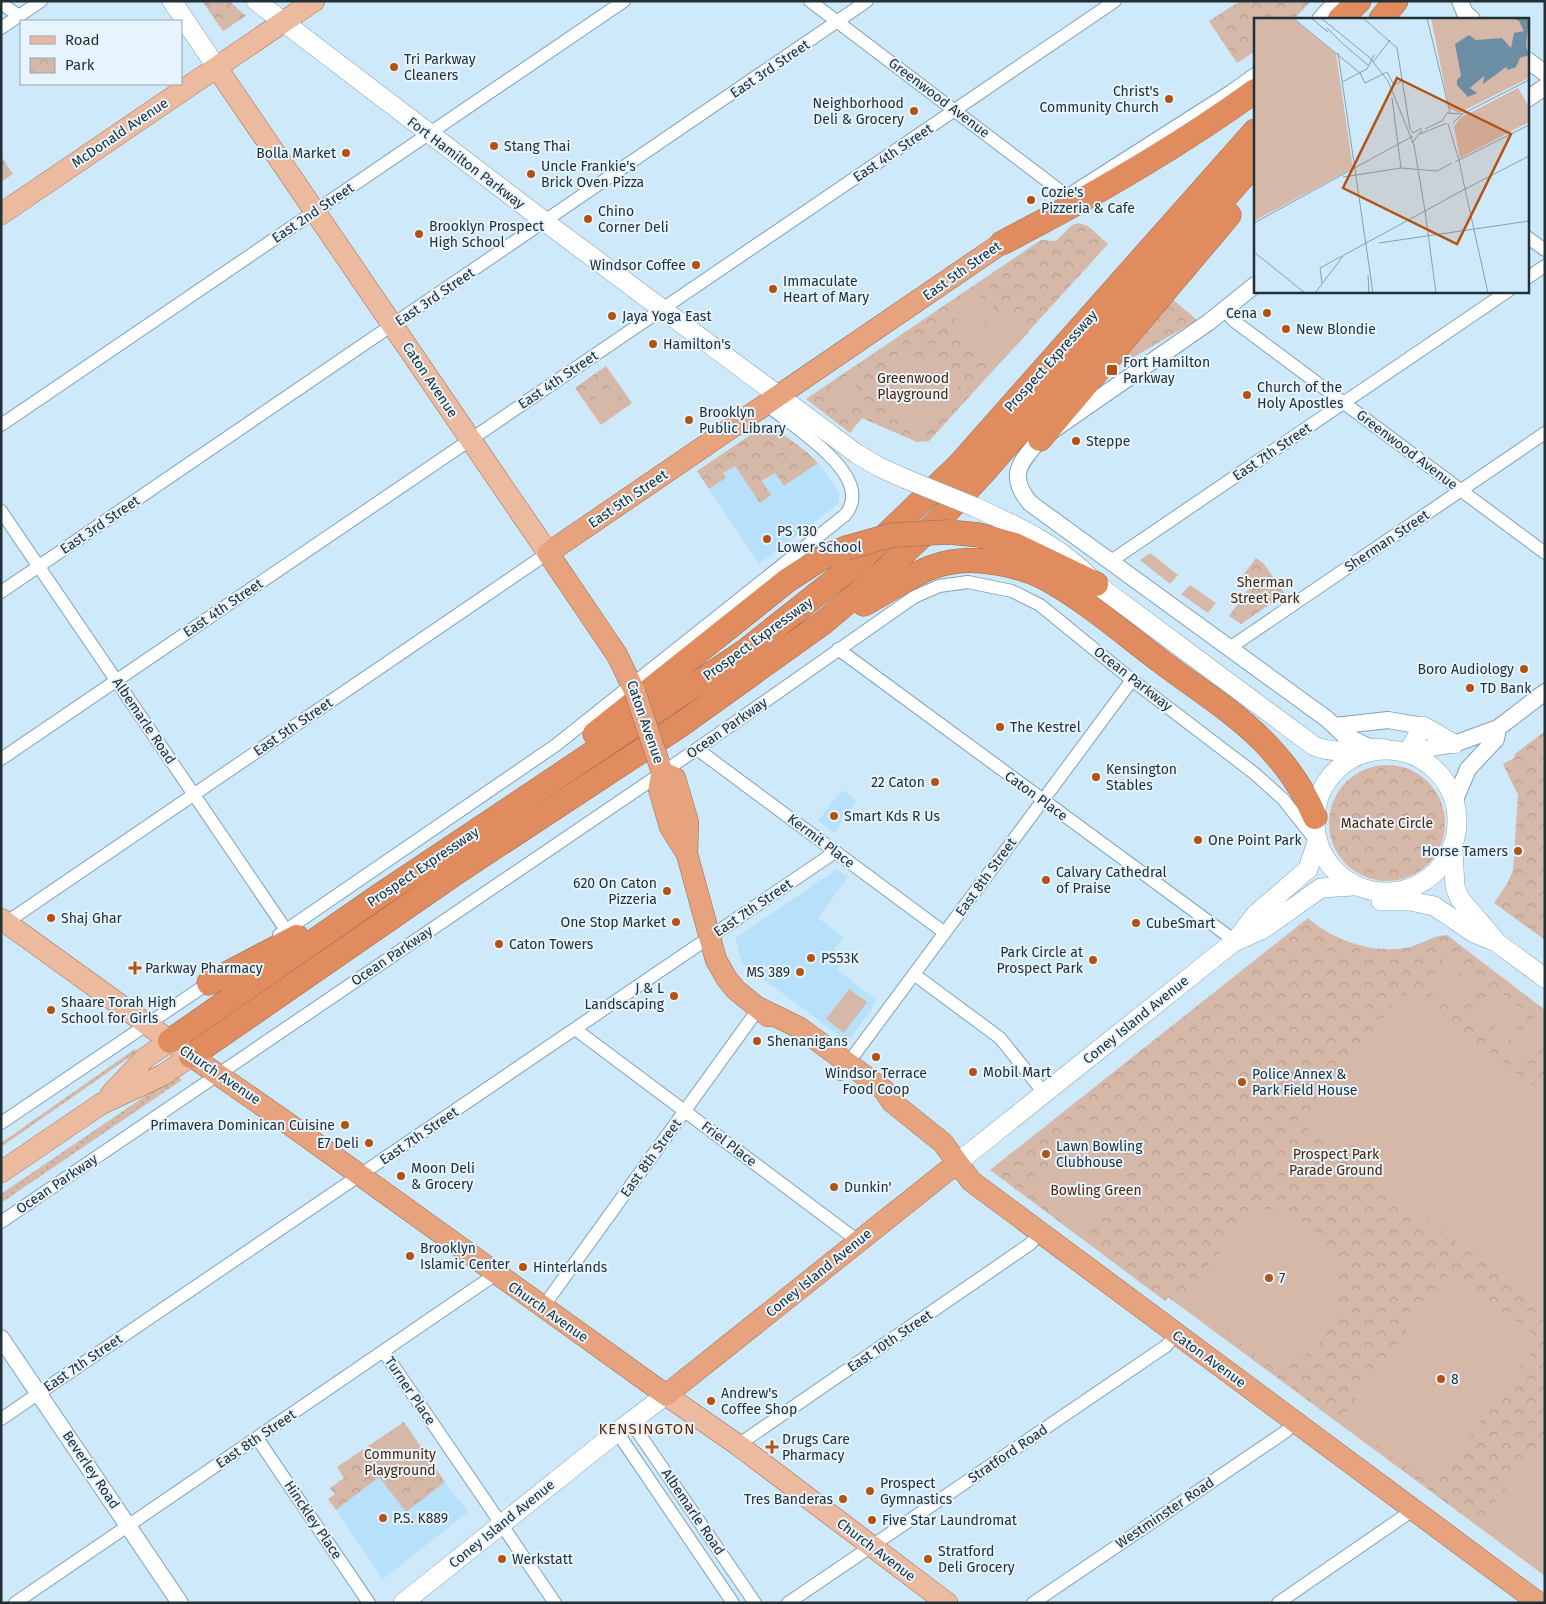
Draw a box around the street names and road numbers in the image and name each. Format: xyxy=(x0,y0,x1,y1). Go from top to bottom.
street label: East 3rd Street xyxy=(727,36,814,102)
street label: Greenwood Avenue xyxy=(885,54,993,142)
street label: McDonald Avenue xyxy=(68,94,172,172)
street label: Fort Hamilton Parkway xyxy=(404,113,528,213)
street label: East 4th Street xyxy=(850,120,937,186)
street label: East 2nd Street xyxy=(269,179,358,247)
street label: East 5th Street xyxy=(919,237,1005,304)
street label: East 3rd Street xyxy=(392,264,479,330)
street label: Prospect Expressway xyxy=(1001,306,1101,415)
street label: Caton Avenue xyxy=(399,339,461,421)
street label: East 4th Street xyxy=(515,347,602,413)
street label: Greenwood Avenue xyxy=(1353,406,1461,494)
street label: East 7th Street xyxy=(1229,419,1315,485)
street label: East 5th Street xyxy=(585,466,672,532)
street label: East 3rd Street xyxy=(57,492,144,558)
street label: Sherman Street xyxy=(1341,506,1433,576)
street label: East 4th Street xyxy=(180,575,267,641)
street label: Prospect Expressway xyxy=(700,594,816,684)
street label: Ocean Parkway xyxy=(1090,643,1176,715)
street label: Albemarle Road xyxy=(109,674,179,768)
street label: Caton Avenue xyxy=(623,678,667,766)
street label: East 5th Street xyxy=(250,694,337,760)
street label: Ocean Parkway xyxy=(683,694,771,762)
street label: Caton Place xyxy=(1001,767,1071,825)
street label: Kermit Place xyxy=(784,810,858,872)
street label: Prospect Expressway xyxy=(364,823,482,911)
street label: East 8th Street xyxy=(952,834,1021,920)
street label: East 7th Street xyxy=(710,875,796,941)
street label: Ocean Parkway xyxy=(348,922,436,990)
street label: Coney Island Avenue xyxy=(1080,972,1192,1068)
street label: Church Avenue xyxy=(176,1042,264,1108)
street label: East 7th Street xyxy=(376,1103,462,1169)
street label: East 8th Street xyxy=(617,1115,686,1201)
street label: Friel Place xyxy=(698,1118,760,1170)
street label: Ocean Parkway xyxy=(13,1150,101,1218)
street label: Coney Island Avenue xyxy=(763,1225,875,1321)
street label: Church Avenue xyxy=(505,1278,591,1346)
street label: East 10th Street xyxy=(844,1306,937,1376)
street label: Caton Avenue xyxy=(1169,1327,1249,1391)
street label: East 7th Street xyxy=(40,1330,126,1396)
street label: Turner Place xyxy=(381,1354,439,1428)
street label: East 8th Street xyxy=(213,1405,300,1472)
street label: Stratford Road xyxy=(965,1421,1051,1487)
street label: Beverley Road xyxy=(59,1428,123,1512)
street label: Albemarle Road xyxy=(658,1465,728,1559)
street label: Westminster Road xyxy=(1112,1474,1218,1552)
street label: Coney Island Avenue xyxy=(446,1476,558,1572)
street label: Hinckley Place xyxy=(280,1477,346,1563)
street label: Church Avenue xyxy=(833,1515,919,1585)

